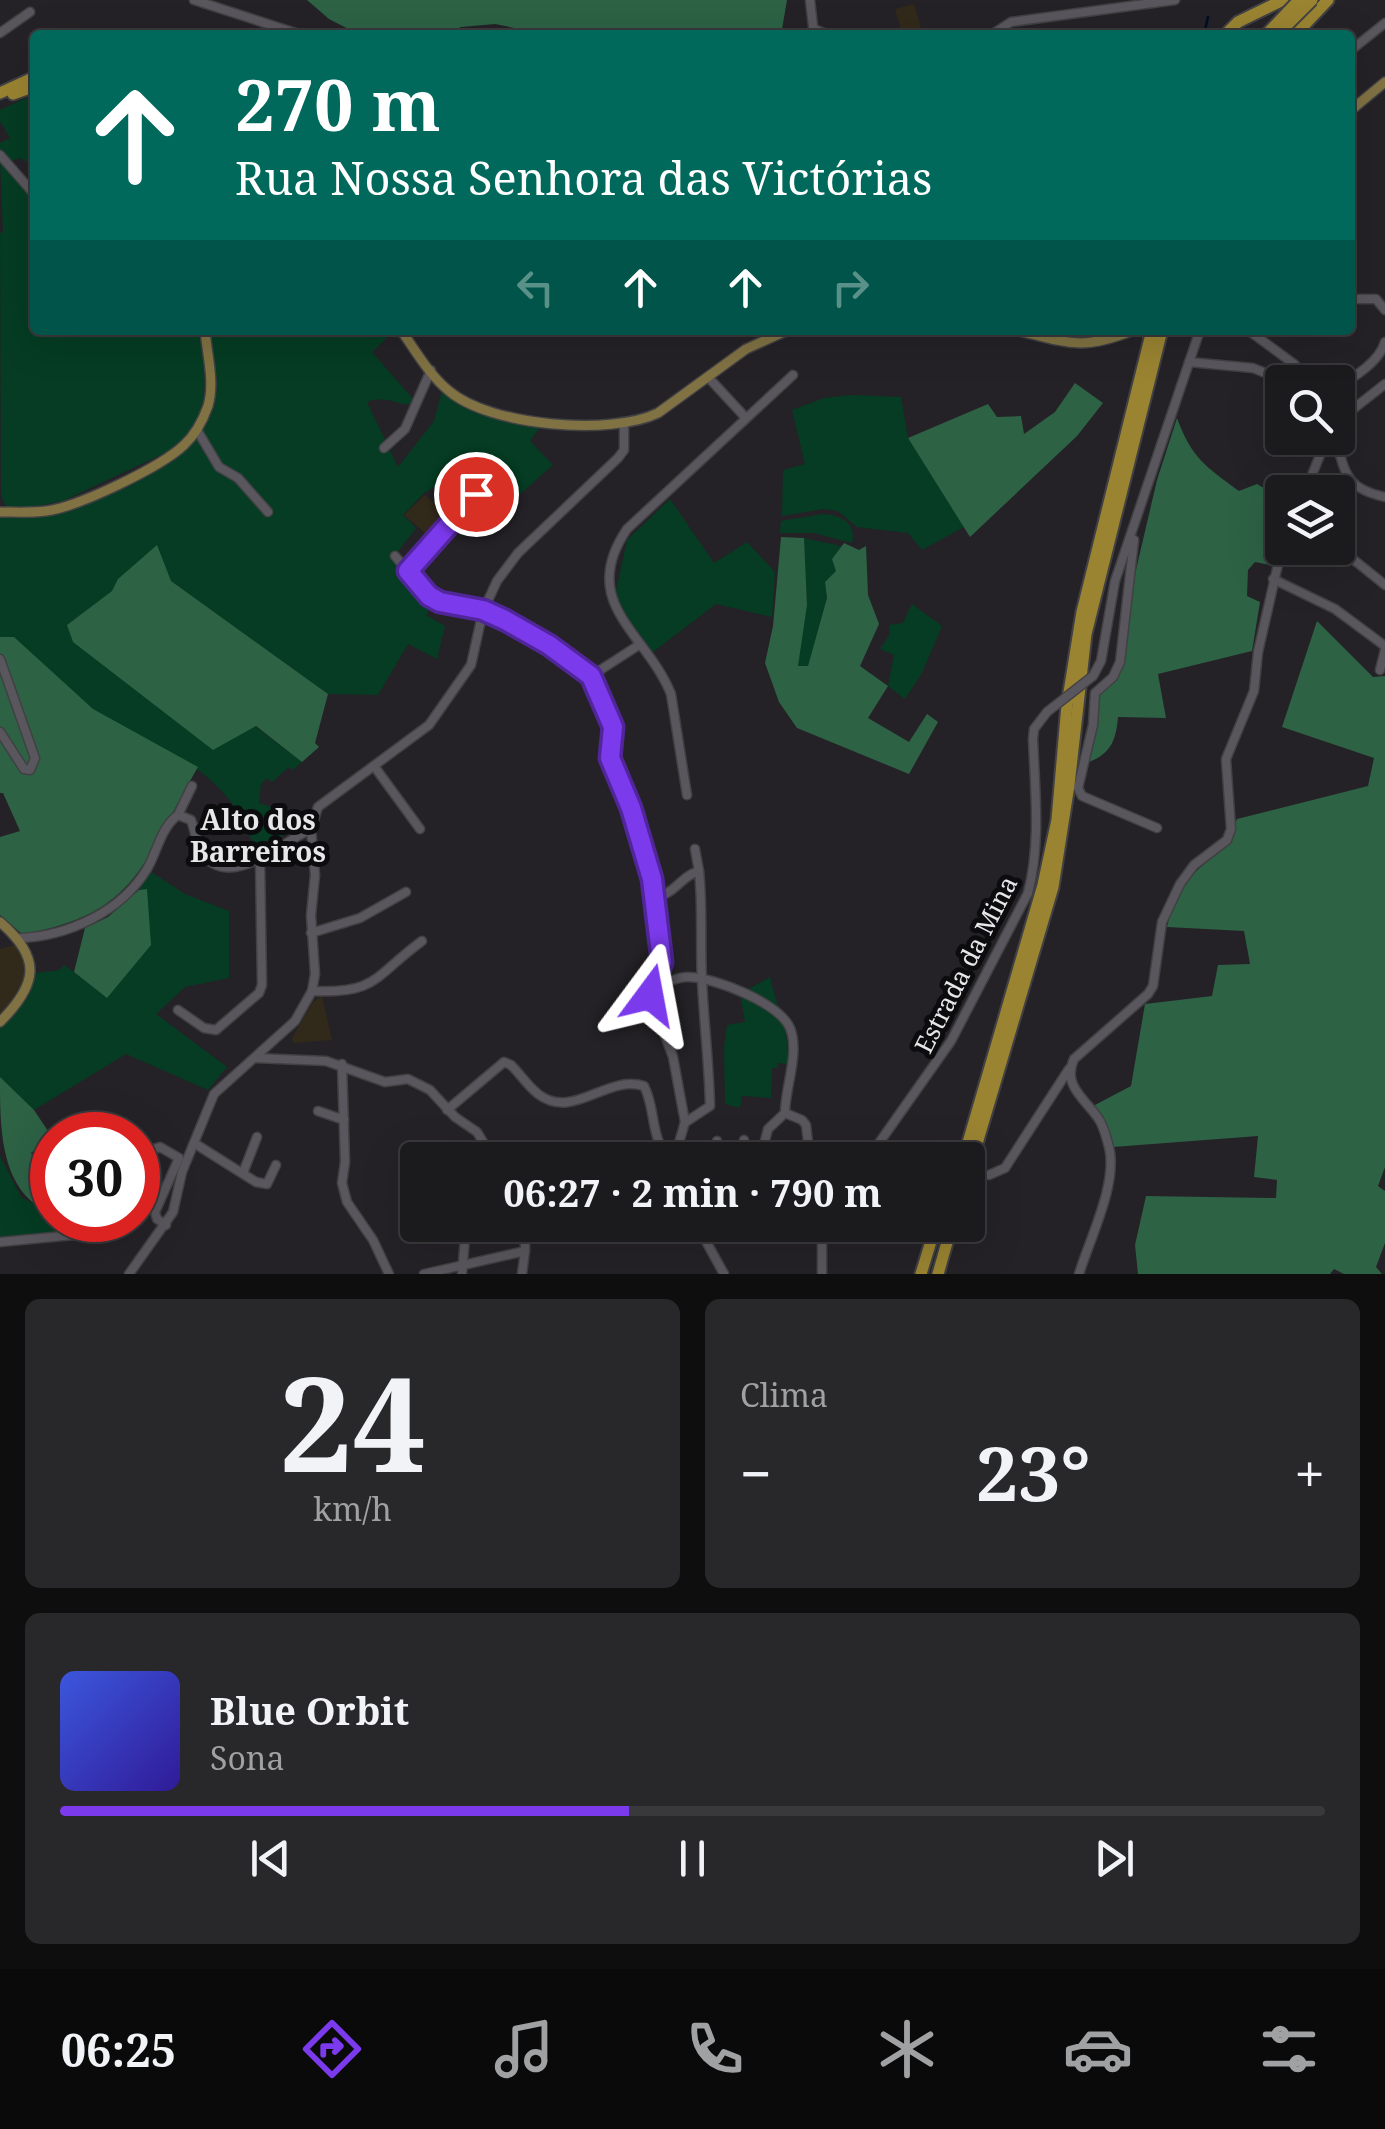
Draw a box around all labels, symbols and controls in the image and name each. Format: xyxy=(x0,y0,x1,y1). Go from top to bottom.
text: 270 m xyxy=(235,56,441,152)
icon: ahead xyxy=(70,70,200,200)
text: Rua Nossa Senhora das Victórias xyxy=(235,147,932,208)
icon: left xyxy=(508,260,563,315)
icon: ahead xyxy=(613,260,668,315)
icon: ahead xyxy=(718,260,773,315)
icon: right xyxy=(823,260,878,315)
map controls xyxy=(1265,365,1355,565)
button: search xyxy=(1265,365,1355,455)
pin xyxy=(434,452,519,537)
icon: arrive xyxy=(449,467,504,522)
button: layers xyxy=(1265,475,1355,565)
district label: Alto dos Barreiros xyxy=(190,800,326,870)
street label: Estrada da Mina xyxy=(906,870,1024,1058)
position arrow xyxy=(598,943,702,1047)
speed limit sign: 30 xyxy=(30,1112,160,1242)
text: 06:27 · 2 min · 790 m xyxy=(503,1166,882,1218)
text: 24 xyxy=(279,1333,426,1510)
text: Clima xyxy=(740,1373,828,1416)
text: 23° xyxy=(976,1421,1090,1523)
text: − xyxy=(740,1435,772,1510)
text: + xyxy=(1294,1435,1325,1510)
text: km/h xyxy=(313,1487,392,1530)
text: Blue Orbit xyxy=(210,1684,409,1736)
text: Sona xyxy=(210,1736,285,1779)
icon: previous xyxy=(243,1831,298,1886)
icon: pause xyxy=(665,1831,720,1886)
icon: next xyxy=(1087,1831,1142,1886)
icon: directions xyxy=(297,2014,367,2084)
icon: music xyxy=(489,2014,559,2084)
icon: phone xyxy=(680,2014,750,2084)
icon: climate xyxy=(872,2014,942,2084)
icon: car xyxy=(1063,2014,1133,2084)
icon: filters xyxy=(1254,2014,1324,2084)
text: 06:25 xyxy=(61,2019,176,2080)

